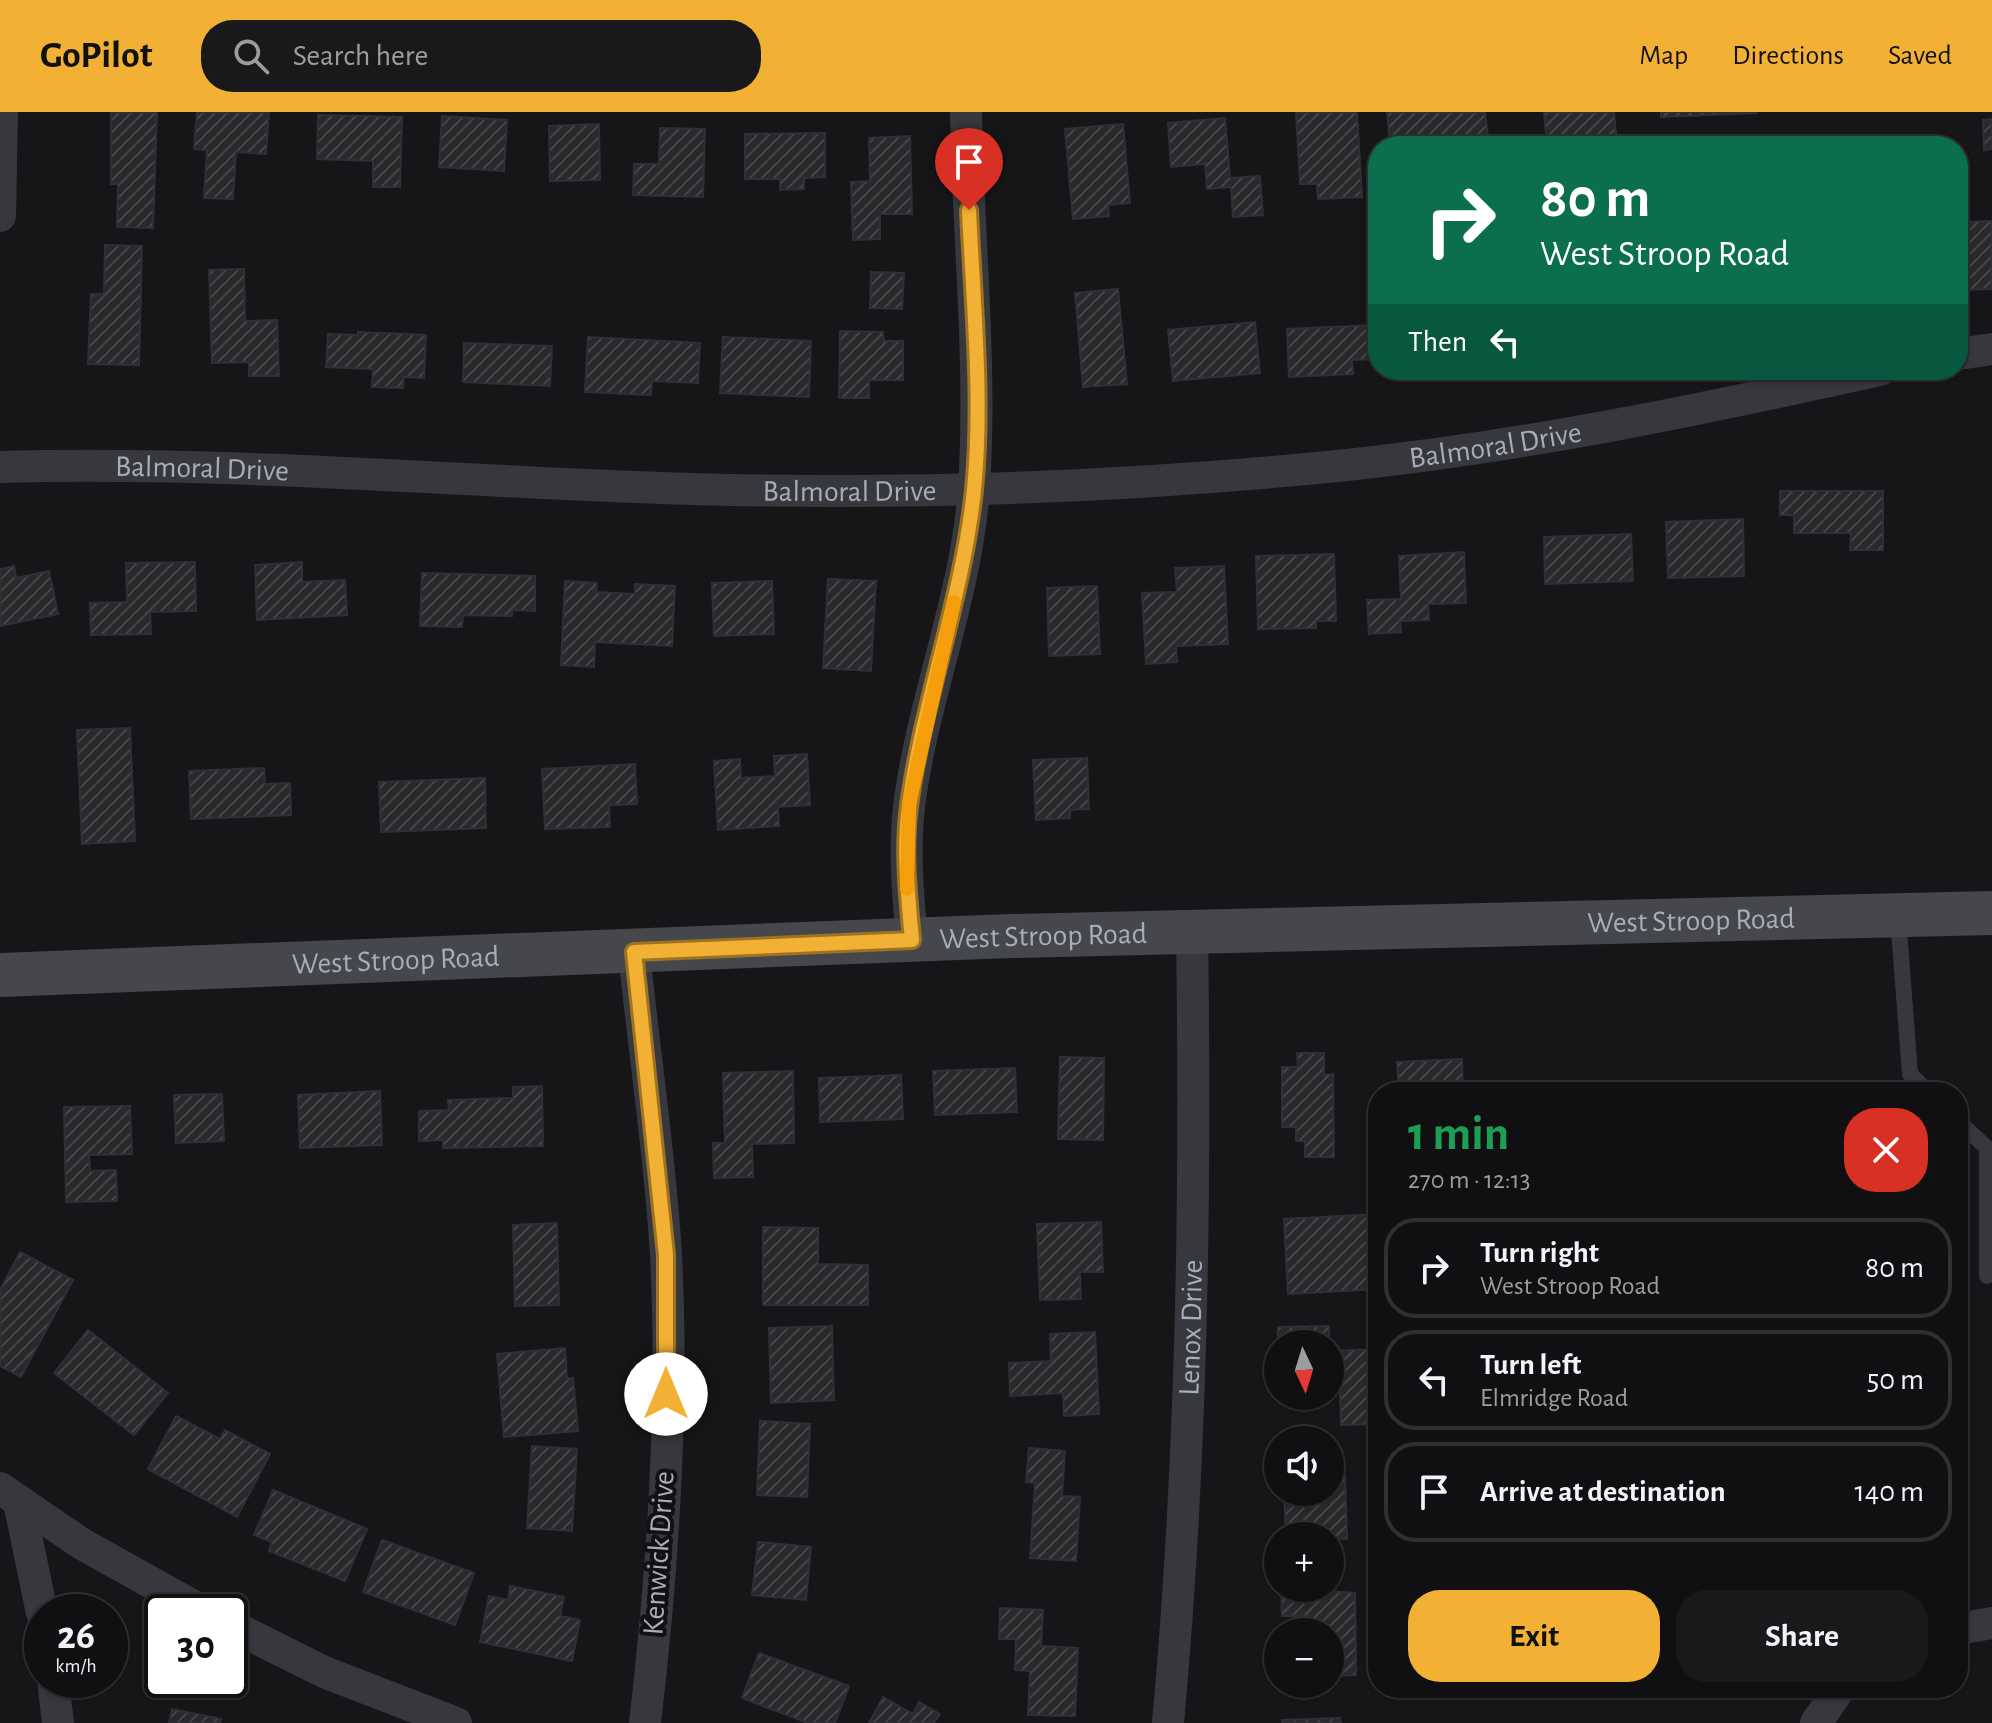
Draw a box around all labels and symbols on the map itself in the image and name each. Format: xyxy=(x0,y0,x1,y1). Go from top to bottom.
pin xyxy=(935,128,1003,210)
street label: Balmoral Drive xyxy=(1407,417,1584,474)
street label: Balmoral Drive xyxy=(115,452,289,486)
street label: Balmoral Drive xyxy=(762,476,937,507)
street label: West Stroop Road xyxy=(1587,904,1795,938)
street label: West Stroop Road xyxy=(939,919,1147,955)
street label: West Stroop Road xyxy=(291,942,500,980)
street label: Lenox Drive xyxy=(1174,1259,1208,1396)
north arrow xyxy=(1264,1330,1344,1410)
position arrow xyxy=(624,1352,708,1436)
street label: Kenwick Drive xyxy=(638,1470,680,1636)
speed limit sign: 30 xyxy=(144,1594,248,1698)

